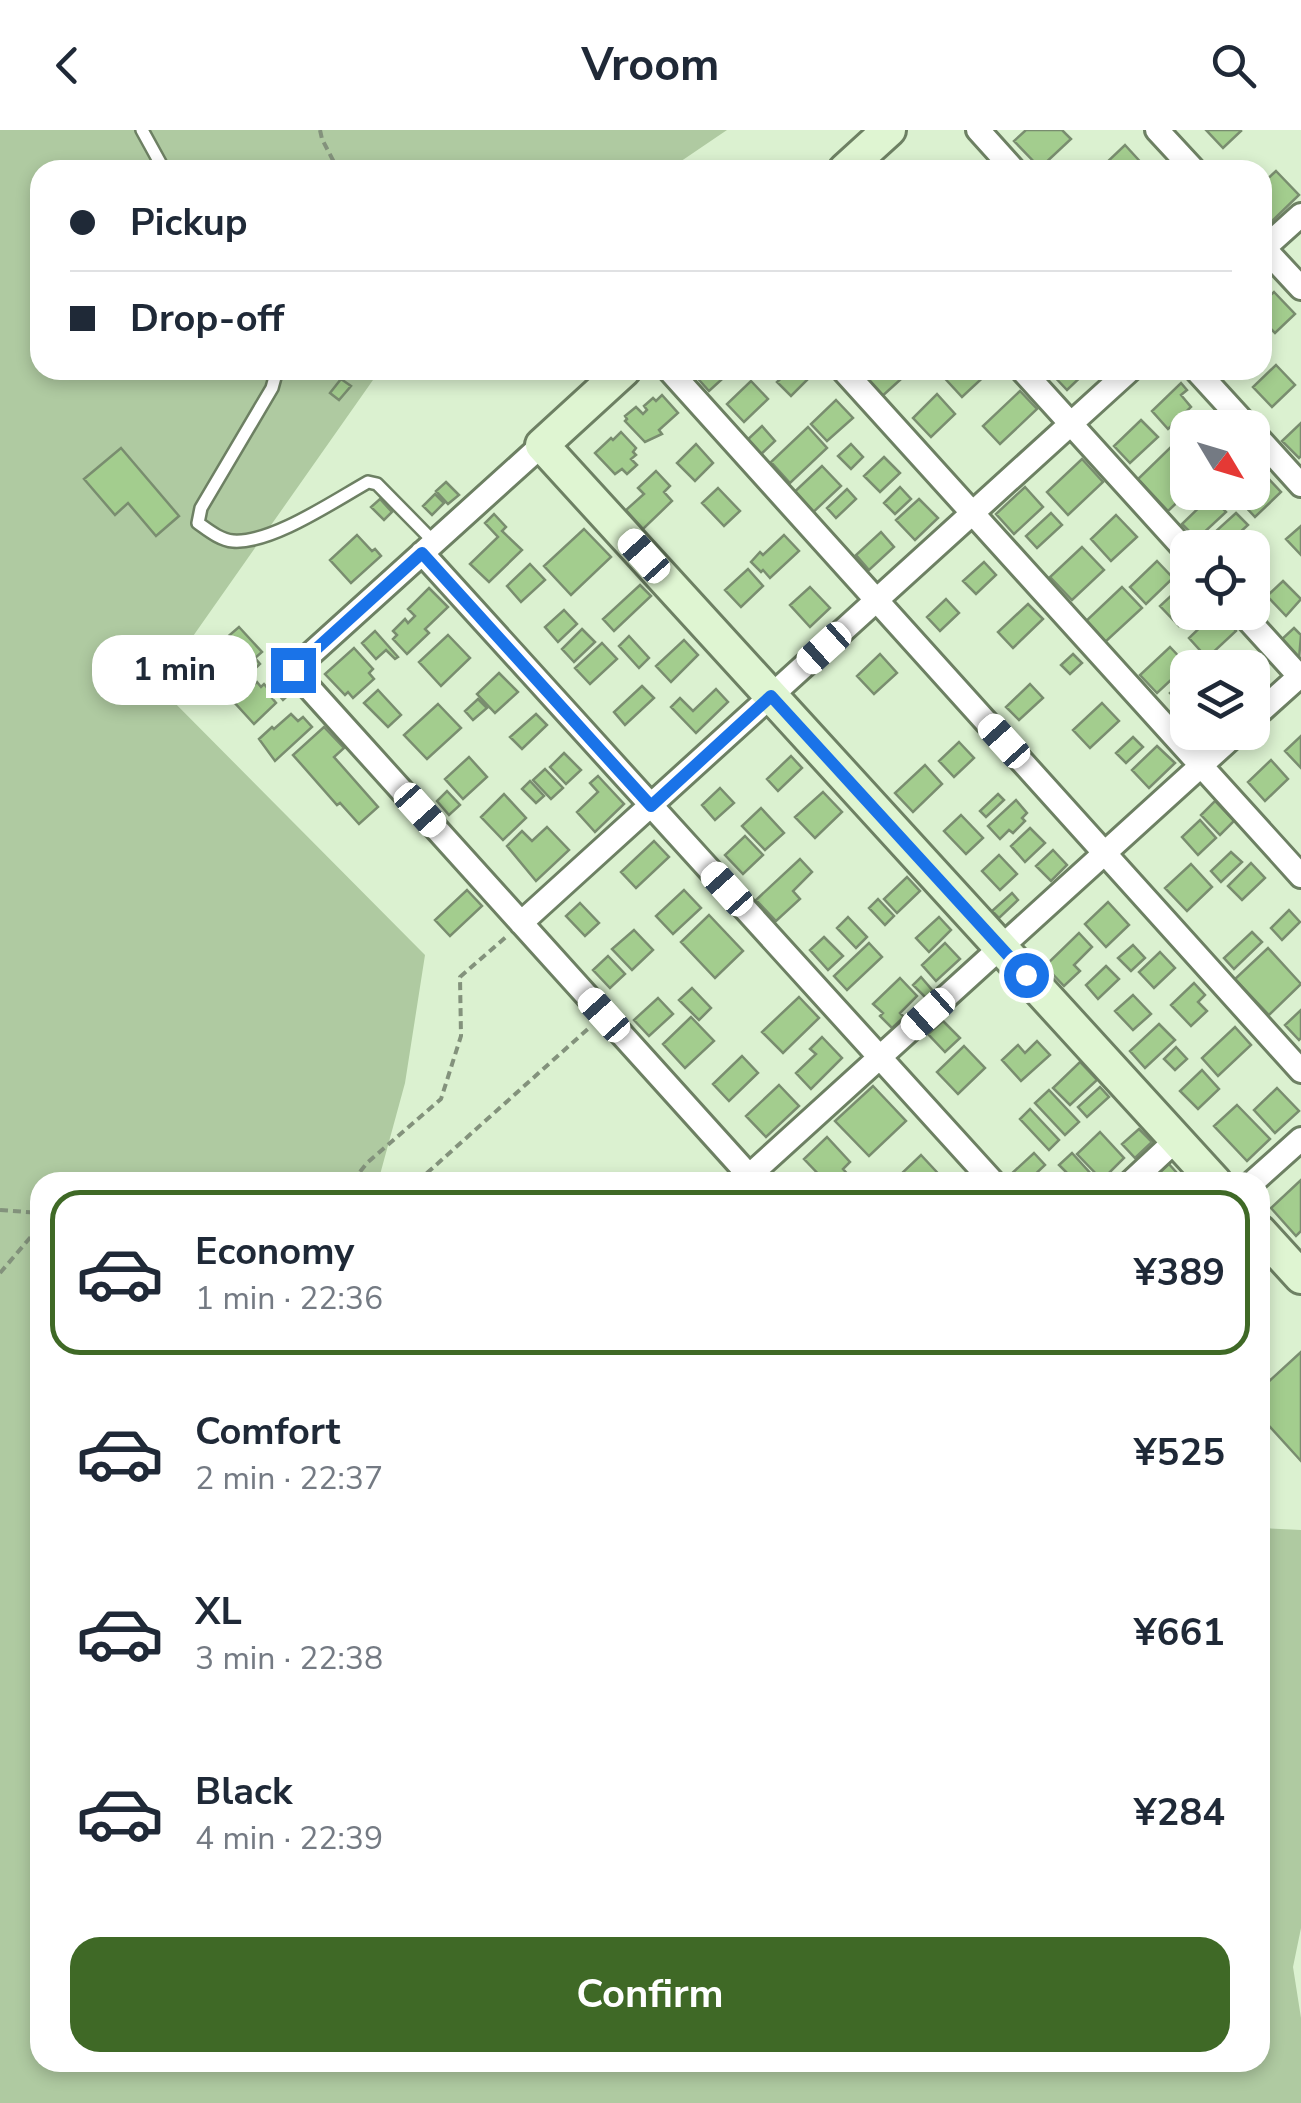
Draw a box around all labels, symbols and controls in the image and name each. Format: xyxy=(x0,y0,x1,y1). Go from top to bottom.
text: Vroom xyxy=(581,35,720,96)
icon: back xyxy=(40,38,95,93)
icon: search xyxy=(1206,38,1261,93)
text: Pickup xyxy=(130,197,248,248)
text: Drop-off xyxy=(130,293,284,344)
north arrow xyxy=(1170,410,1270,510)
map controls xyxy=(1170,410,1270,750)
car xyxy=(613,524,675,588)
button: locate xyxy=(1170,530,1270,630)
car xyxy=(792,617,856,679)
callout: 1 min xyxy=(93,635,258,705)
text: 1 min xyxy=(133,648,216,691)
route end xyxy=(271,648,316,693)
button: layers xyxy=(1170,650,1270,750)
car xyxy=(973,709,1035,773)
car xyxy=(389,778,451,842)
car xyxy=(696,857,758,921)
route start xyxy=(1004,953,1049,998)
car xyxy=(573,983,635,1047)
car xyxy=(896,983,960,1045)
text: Economy xyxy=(195,1226,354,1277)
icon: car xyxy=(75,1228,165,1318)
text: ¥389 xyxy=(1134,1247,1225,1298)
text: 1 min · 22:36 xyxy=(195,1277,383,1320)
text: Comfort xyxy=(195,1406,340,1457)
icon: car xyxy=(75,1408,165,1498)
text: ¥525 xyxy=(1134,1427,1225,1478)
text: 2 min · 22:37 xyxy=(195,1457,383,1500)
text: XL xyxy=(195,1586,242,1637)
icon: car xyxy=(75,1588,165,1678)
text: ¥661 xyxy=(1134,1607,1225,1658)
text: 3 min · 22:38 xyxy=(195,1637,383,1680)
text: Black xyxy=(195,1766,292,1817)
icon: car xyxy=(75,1768,165,1858)
text: ¥284 xyxy=(1134,1787,1225,1838)
text: 4 min · 22:39 xyxy=(195,1817,383,1860)
button: Confirm xyxy=(70,1937,1230,2052)

